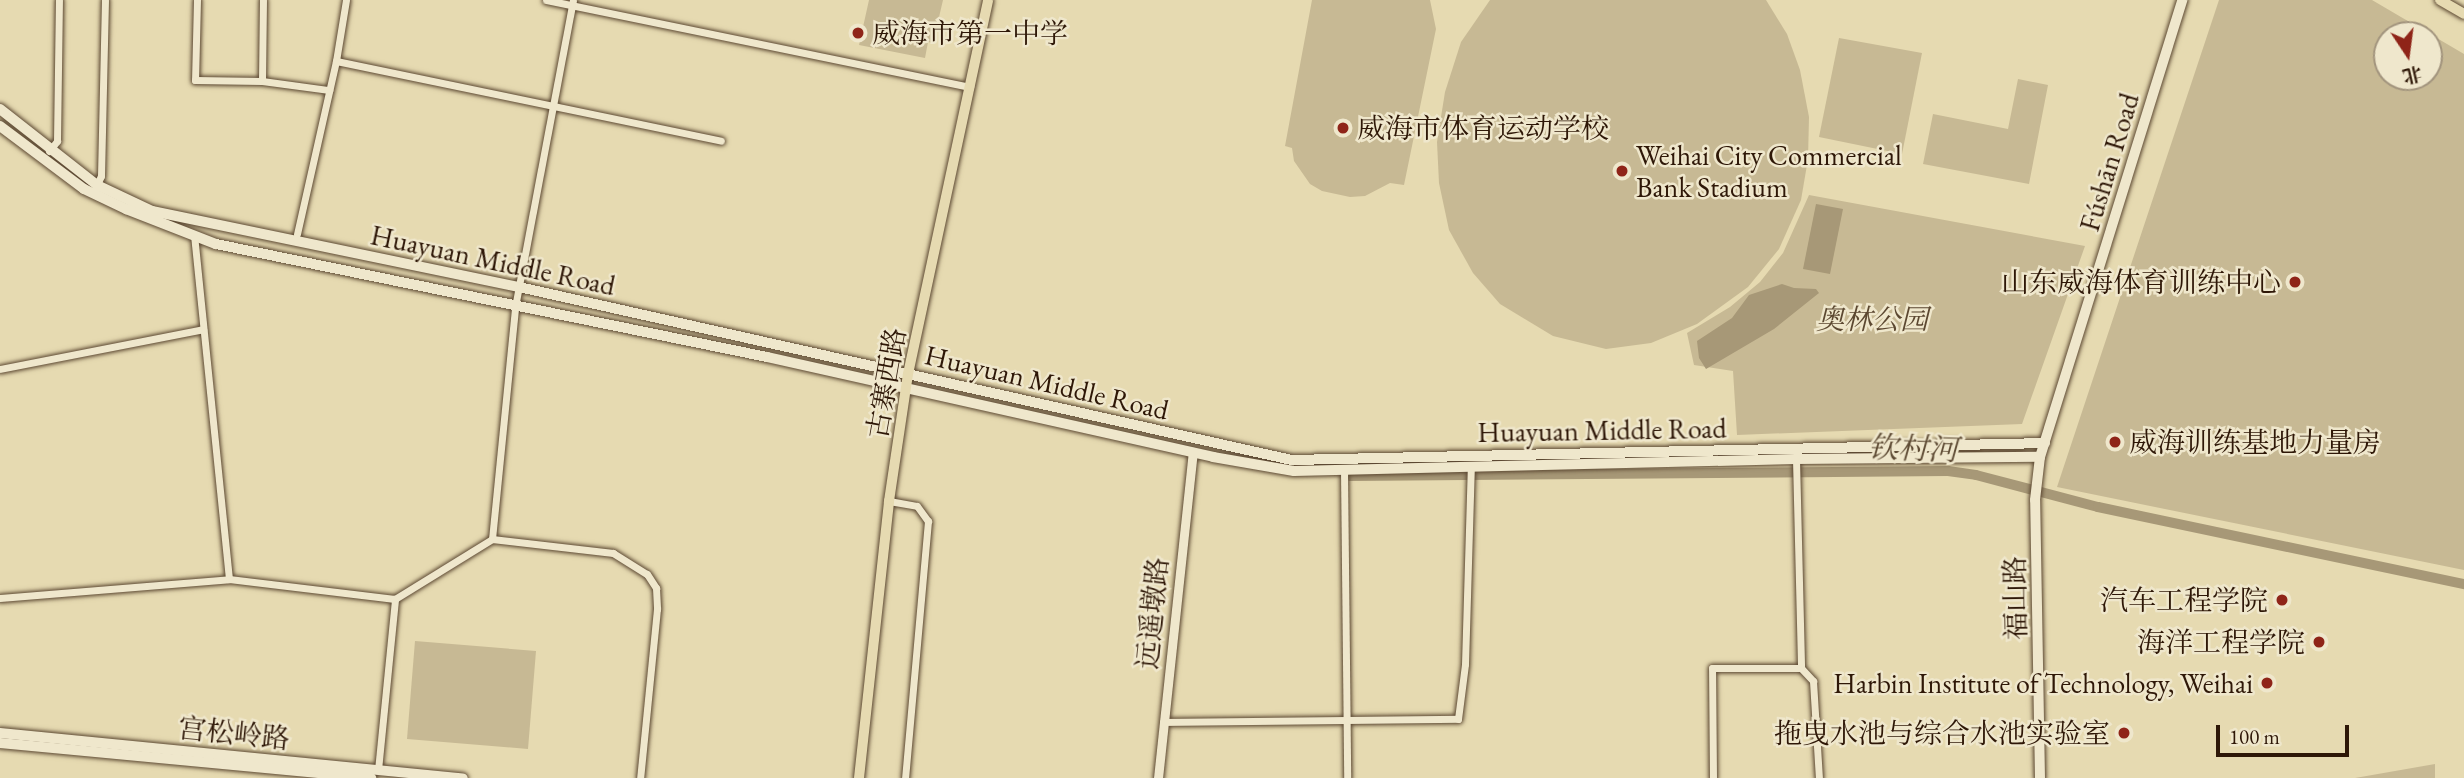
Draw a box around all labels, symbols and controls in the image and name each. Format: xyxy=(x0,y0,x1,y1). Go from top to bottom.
place label: 威海市第一中学 xyxy=(872,16,1068,50)
north arrow xyxy=(2373,21,2443,91)
marker: 威海市第一中学 xyxy=(850,25,866,41)
text: 北 xyxy=(2400,61,2424,89)
street label: Fúshān Road xyxy=(2072,89,2146,235)
place label: 威海市体育运动学校 xyxy=(1357,111,1609,145)
marker: 威海市体育运动学校 xyxy=(1335,120,1351,136)
place label: Weihai City Commercial Bank Stadium xyxy=(1636,138,1902,204)
marker: Weihai City Commercial Bank Stadium xyxy=(1614,163,1630,179)
street label: Huayuan Middle Road xyxy=(368,218,618,302)
place label: 山东威海体育训练中心 xyxy=(2001,265,2281,299)
marker: 山东威海体育训练中心 xyxy=(2287,274,2303,290)
park label: 奥林公园 xyxy=(1816,302,1928,336)
street label: 古寨西路 xyxy=(860,325,912,441)
street label: Huayuan Middle Road xyxy=(922,338,1172,426)
street label: Huayuan Middle Road xyxy=(1477,411,1727,449)
place label: 威海训练基地力量房 xyxy=(2129,425,2381,459)
water label: 钦村河 xyxy=(1867,429,1959,469)
marker: 威海训练基地力量房 xyxy=(2107,434,2123,450)
street label: 远遥墩路 xyxy=(1129,556,1175,670)
street label: 福山路 xyxy=(1997,556,2033,640)
place label: 汽车工程学院 xyxy=(2100,583,2268,617)
marker: 汽车工程学院 xyxy=(2274,592,2290,608)
place label: 海洋工程学院 xyxy=(2137,625,2305,659)
marker: 海洋工程学院 xyxy=(2311,634,2327,650)
place label: Harbin Institute of Technology, Weihai xyxy=(1833,666,2253,700)
marker: Harbin Institute of Technology, Weihai xyxy=(2259,675,2275,691)
street label: 宫松岭路 xyxy=(177,710,291,756)
scale bar xyxy=(2219,712,2352,756)
place label: 拖曳水池与综合水池实验室 xyxy=(1774,716,2110,750)
text: 100 m xyxy=(2229,723,2280,750)
marker: 拖曳水池与综合水池实验室 xyxy=(2116,725,2132,741)

